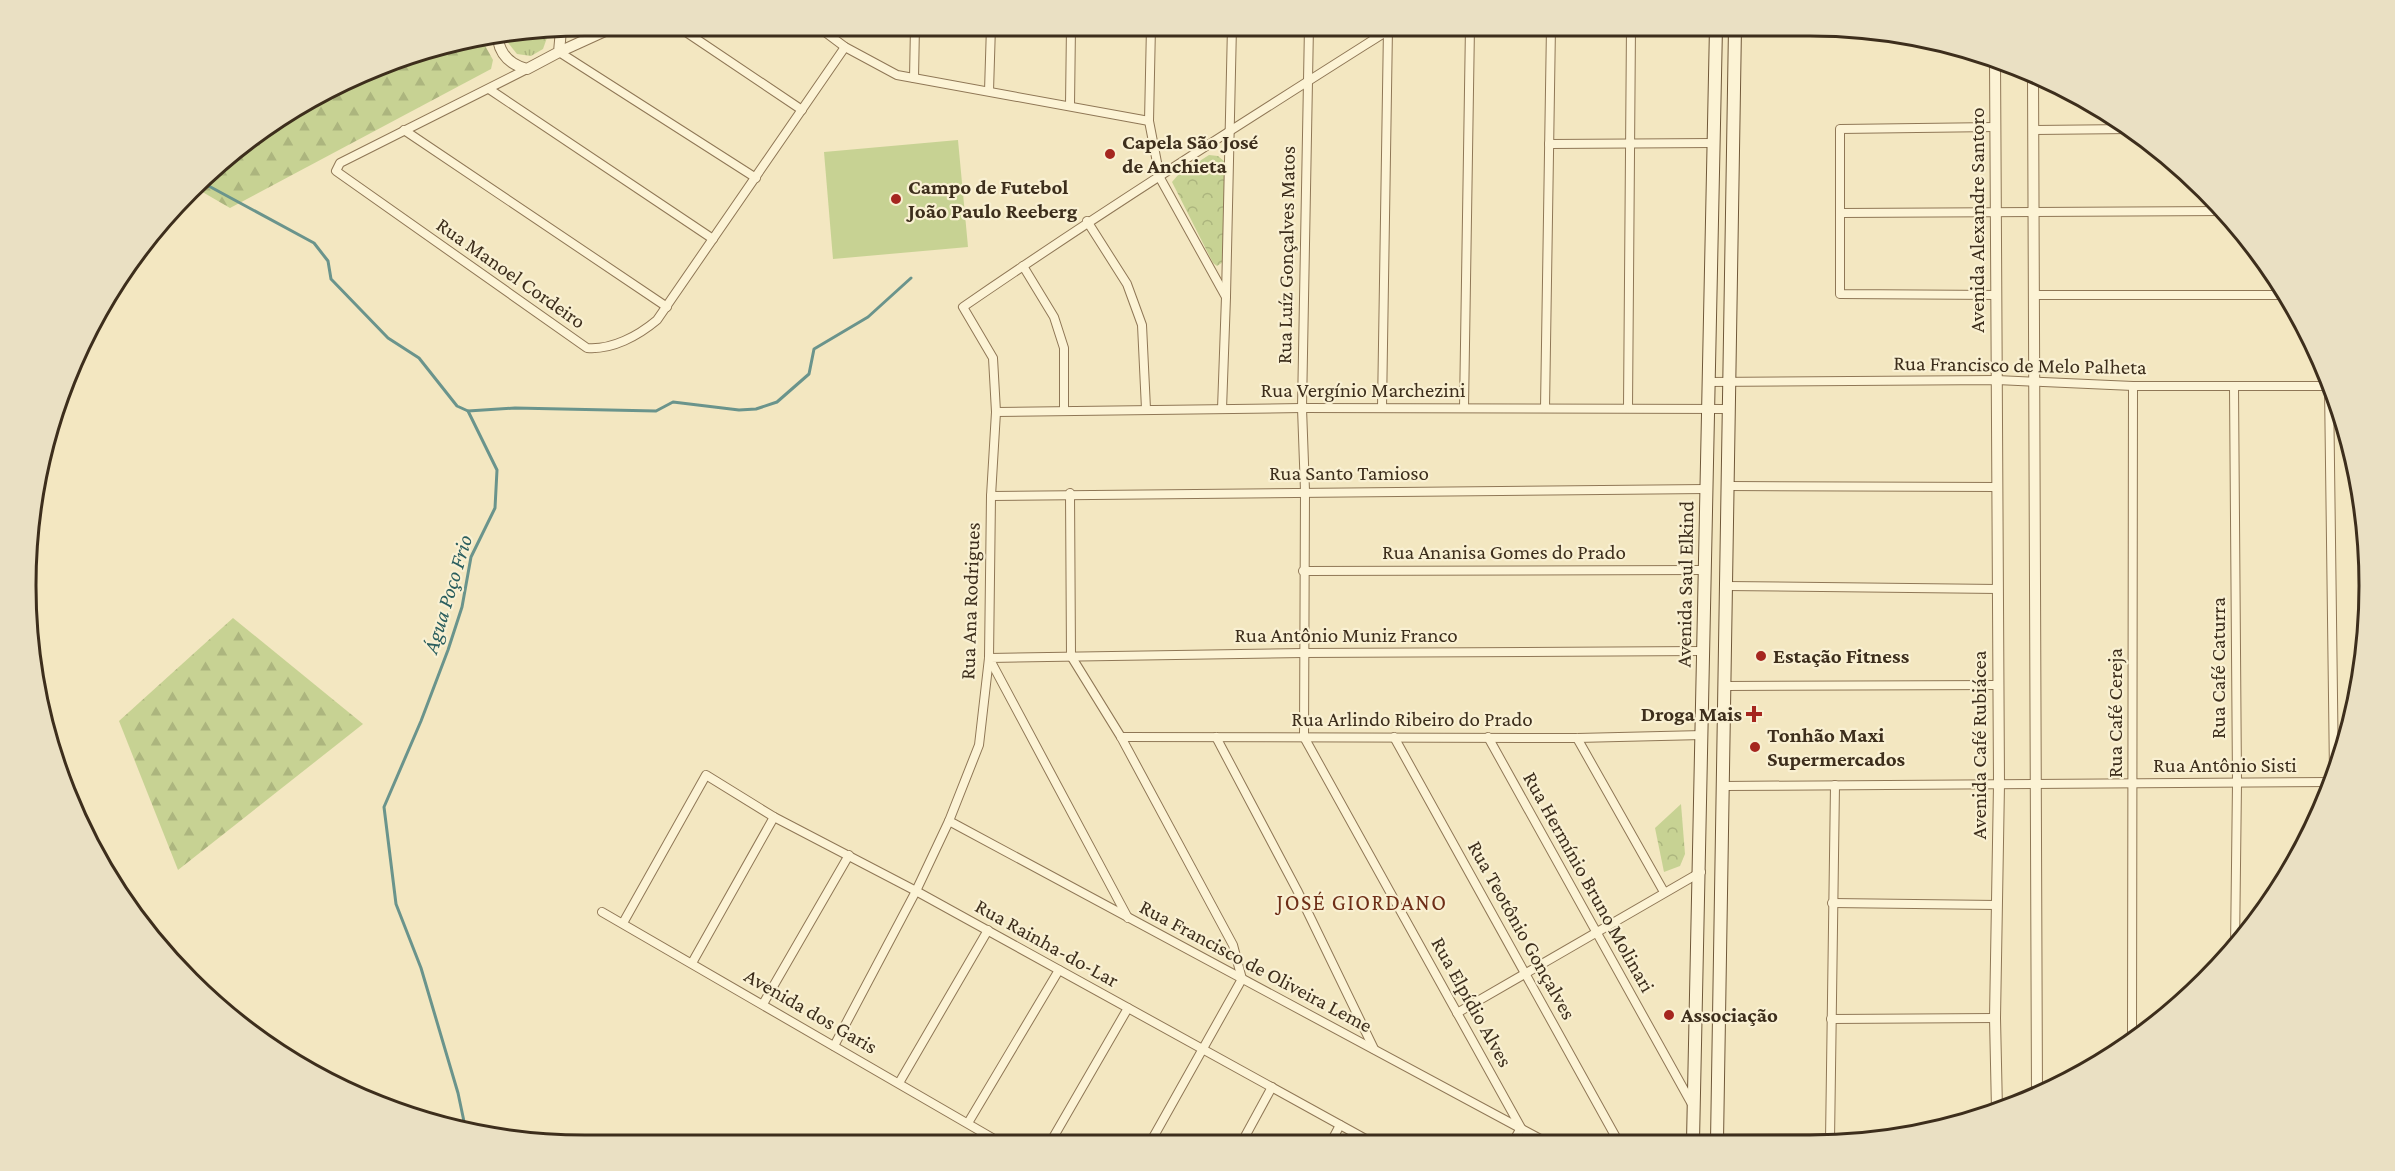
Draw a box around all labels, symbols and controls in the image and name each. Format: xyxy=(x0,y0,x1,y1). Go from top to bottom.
street label: Avenida Alexandre Santoro xyxy=(1965,107,1989,333)
place label: Capela São José de Anchieta xyxy=(1122,130,1259,178)
street label: Rua Luíz Gonçalves Matos xyxy=(1272,146,1300,364)
marker: Capela São José de Anchieta xyxy=(1103,147,1117,161)
place label: Campo de Futebol João Paulo Reeberg xyxy=(906,175,1078,223)
marker: Campo de Futebol João Paulo Reeberg xyxy=(889,192,903,206)
street label: Rua Manoel Cordeiro xyxy=(432,213,590,333)
street label: Rua Francisco de Melo Palheta xyxy=(1893,351,2147,379)
street label: Rua Vergínio Marchezini xyxy=(1261,378,1466,402)
street label: Rua Santo Tamioso xyxy=(1269,461,1429,485)
street label: Avenida Saul Elkind xyxy=(1672,500,1698,668)
street label: Rua Ana Rodrigues xyxy=(955,522,985,680)
water label: Água Poço Frio xyxy=(417,532,477,657)
street label: Rua Ananisa Gomes do Prado xyxy=(1382,540,1626,564)
street label: Rua Café Caturra xyxy=(2206,597,2230,739)
street label: Rua Antônio Muniz Franco xyxy=(1234,623,1458,647)
place label: Estação Fitness xyxy=(1773,644,1910,668)
street label: Rua Café Cereja xyxy=(2103,648,2127,778)
marker: Estação Fitness xyxy=(1754,649,1768,663)
street label: Avenida Café Rubiácea xyxy=(1967,650,1991,840)
place label: Droga Mais xyxy=(1641,702,1742,726)
street label: Rua Arlindo Ribeiro do Prado xyxy=(1291,707,1533,731)
marker: Droga Mais xyxy=(1747,707,1761,721)
place label: Tonhão Maxi Supermercados xyxy=(1767,723,1906,771)
marker: Tonhão Maxi Supermercados xyxy=(1748,740,1762,754)
street label: Rua Antônio Sisti xyxy=(2153,753,2297,777)
street label: Rua Hermínio Bruno Molinari xyxy=(1518,767,1660,997)
street label: Rua Teotônio Gonçalves xyxy=(1463,836,1581,1024)
district label: JOSÉ GIORDANO xyxy=(1274,890,1448,915)
street label: Rua Rainha-do-Lar xyxy=(971,894,1123,993)
street label: Rua Francisco de Oliveira Leme xyxy=(1136,894,1376,1038)
street label: Rua Elpídio Alves xyxy=(1426,933,1518,1071)
street label: Avenida dos Garis xyxy=(740,963,882,1059)
place label: Associação xyxy=(1680,1003,1778,1027)
marker: Associação xyxy=(1662,1008,1676,1022)

